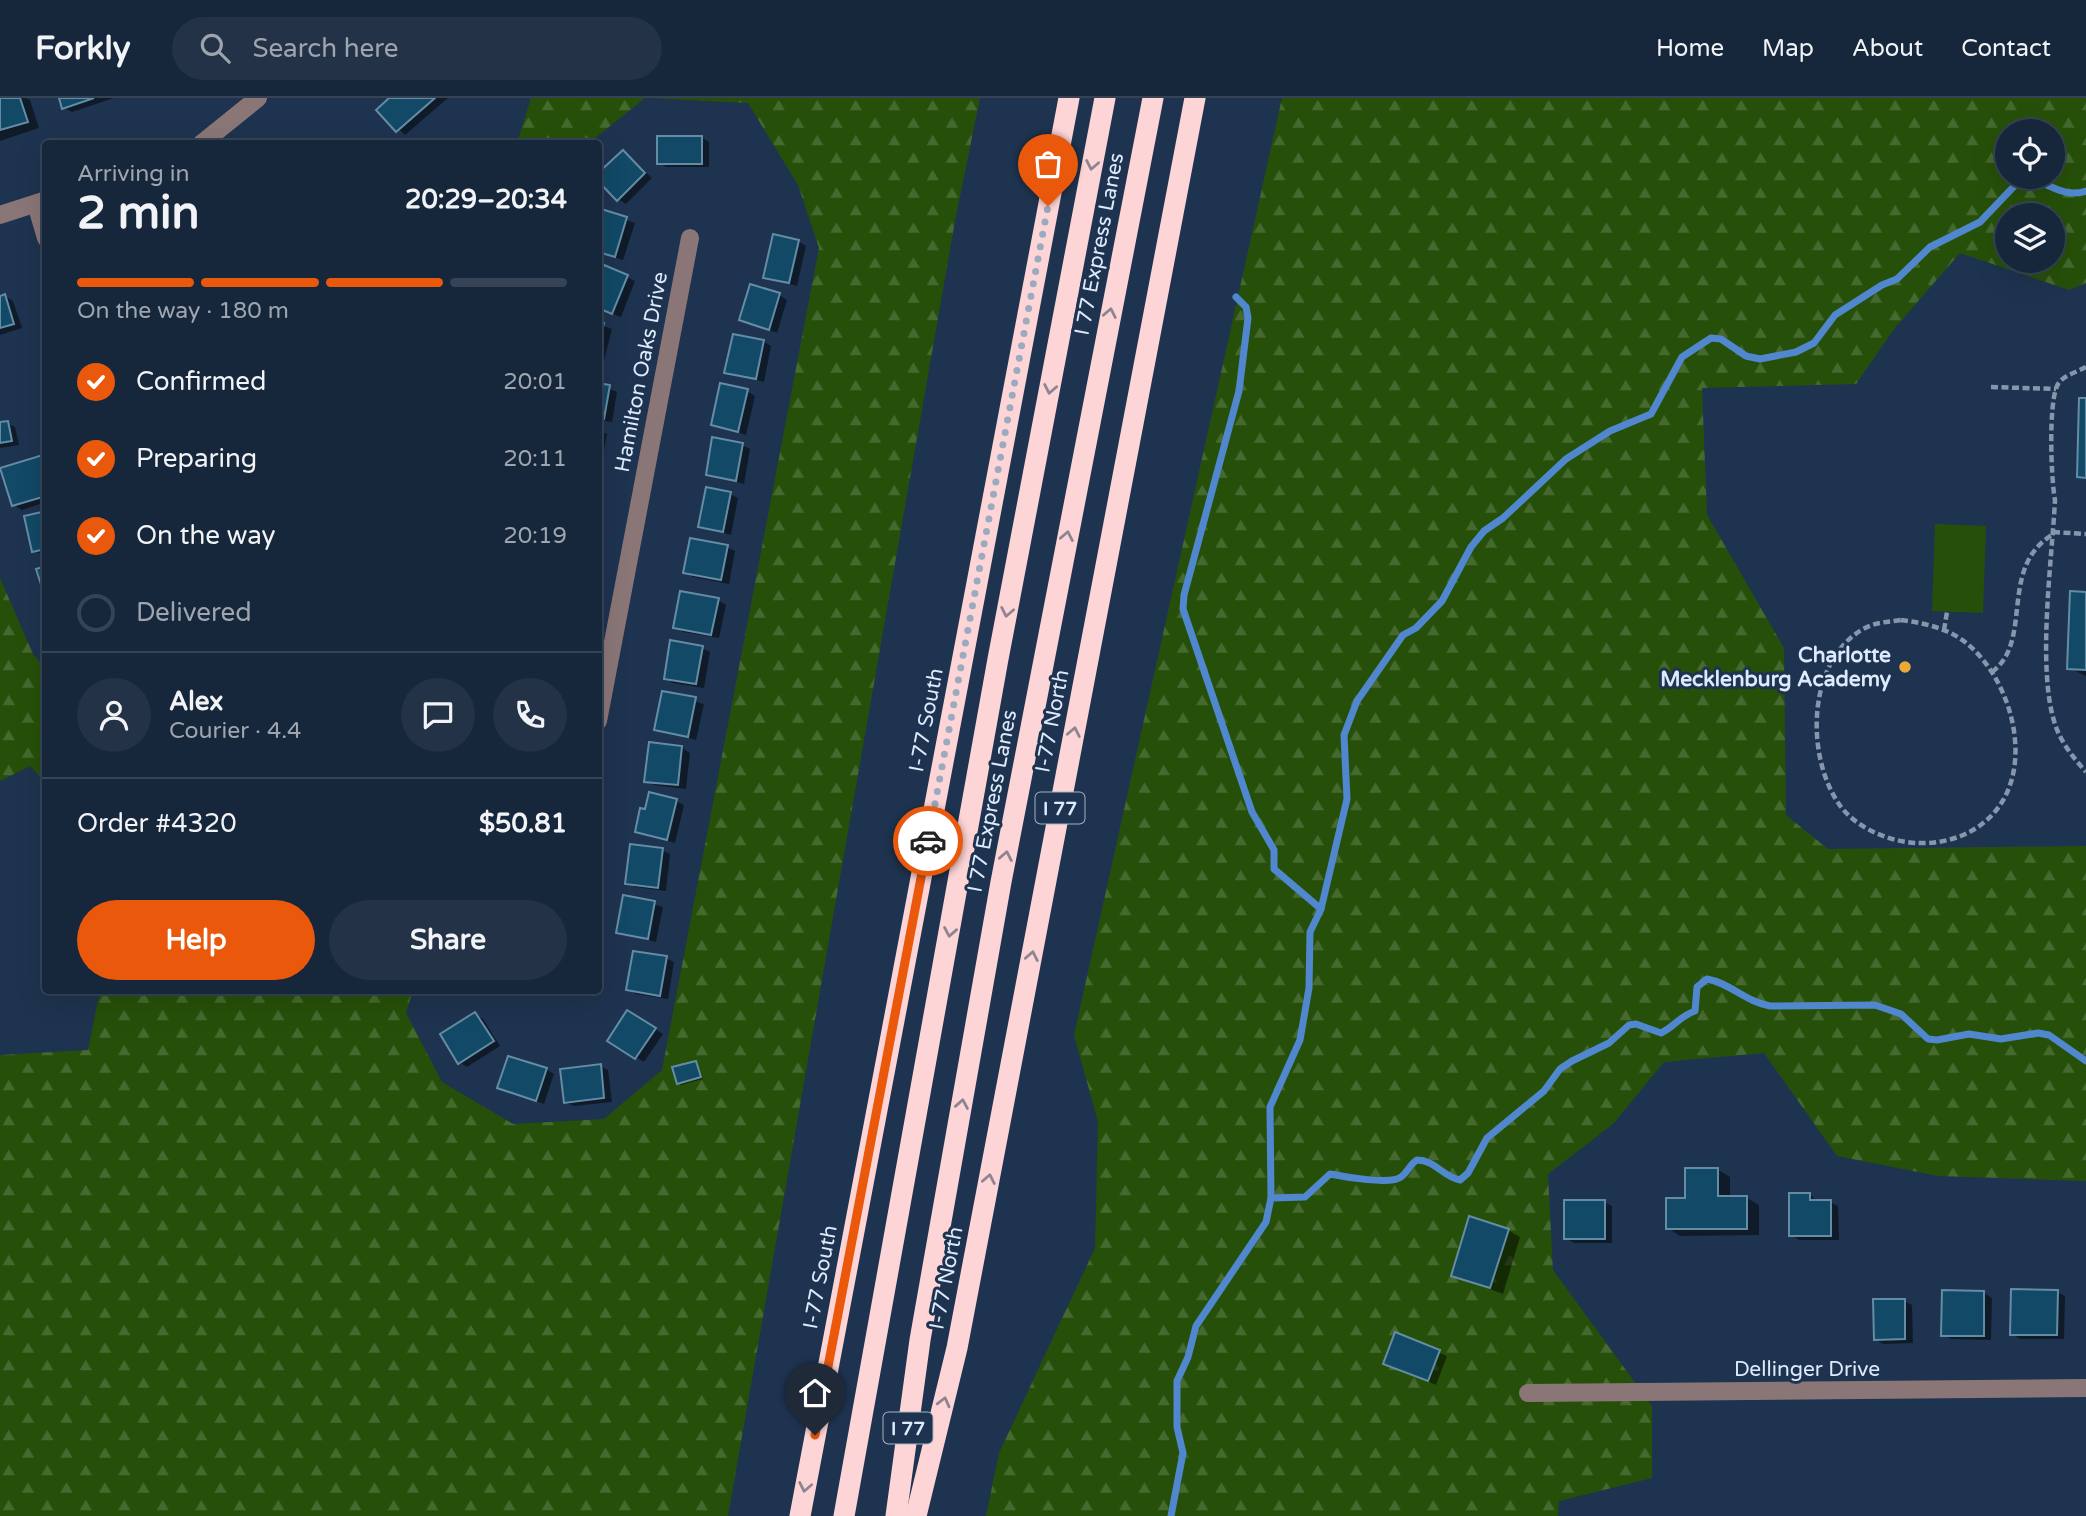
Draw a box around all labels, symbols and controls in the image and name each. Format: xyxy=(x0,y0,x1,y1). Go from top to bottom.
search box xyxy=(172,17,662,80)
text: Forkly xyxy=(35,29,130,68)
icon: search xyxy=(196,29,234,67)
text: Search here xyxy=(252,33,399,64)
text: Home xyxy=(1656,34,1724,63)
text: Map xyxy=(1762,34,1814,63)
text: About xyxy=(1852,34,1923,63)
text: Contact xyxy=(1961,34,2051,63)
map controls xyxy=(1995,119,2065,273)
button: locate xyxy=(1995,119,2065,189)
pin xyxy=(1018,134,1078,206)
icon: bag xyxy=(1029,145,1067,183)
street label: I 77 Express Lanes xyxy=(1070,151,1129,337)
one-way arrow xyxy=(1085,159,1100,171)
text: Arriving in xyxy=(77,160,190,188)
text: 20:29–20:34 xyxy=(405,184,567,215)
text: 2 min xyxy=(77,186,200,241)
button: layers xyxy=(1995,203,2065,273)
street label: Hamilton Oaks Drive xyxy=(610,270,673,474)
text: On the way · 180 m xyxy=(77,297,289,325)
one-way arrow xyxy=(1102,307,1117,319)
icon: check xyxy=(77,363,115,401)
text: Confirmed xyxy=(136,366,266,397)
text: 20:01 xyxy=(503,368,567,396)
one-way arrow xyxy=(1043,383,1058,395)
icon: check xyxy=(77,440,115,478)
text: Preparing xyxy=(136,443,257,474)
text: 20:11 xyxy=(503,445,567,473)
icon: check xyxy=(77,517,115,555)
text: On the way xyxy=(136,520,276,551)
text: 20:19 xyxy=(503,522,567,550)
one-way arrow xyxy=(1059,530,1074,542)
text: Delivered xyxy=(136,597,252,628)
one-way arrow xyxy=(1000,606,1015,618)
place label: Charlotte Mecklenburg Academy xyxy=(1660,643,1892,692)
marker: Charlotte Mecklenburg Academy xyxy=(1897,659,1913,675)
street label: I-77 South xyxy=(904,666,949,774)
street label: I-77 North xyxy=(1030,668,1075,775)
button: person xyxy=(77,678,151,752)
button: chat xyxy=(401,678,475,752)
button: phone xyxy=(493,678,567,752)
text: Alex xyxy=(169,686,223,717)
street label: I 77 Express Lanes xyxy=(963,708,1022,894)
text: Courier · 4.4 xyxy=(169,717,301,745)
one-way arrow xyxy=(1066,726,1081,738)
road number: I 77 xyxy=(1036,792,1084,824)
courier xyxy=(893,806,963,876)
text: Order #4320 xyxy=(77,808,237,839)
text: $50.81 xyxy=(479,808,567,839)
icon: car xyxy=(909,822,947,860)
one-way arrow xyxy=(998,850,1013,862)
button: Help xyxy=(77,900,315,980)
button: Share xyxy=(329,900,567,980)
one-way arrow xyxy=(943,927,958,938)
one-way arrow xyxy=(1024,950,1039,962)
one-way arrow xyxy=(954,1098,969,1110)
one-way arrow xyxy=(981,1173,996,1185)
street label: I-77 South xyxy=(798,1223,843,1331)
street label: I-77 North xyxy=(924,1225,969,1332)
street label: Dellinger Drive xyxy=(1734,1357,1880,1382)
pin xyxy=(785,1363,845,1435)
icon: home xyxy=(796,1374,834,1412)
one-way arrow xyxy=(936,1396,950,1408)
road number: I 77 xyxy=(884,1412,932,1444)
one-way arrow xyxy=(798,1481,813,1493)

